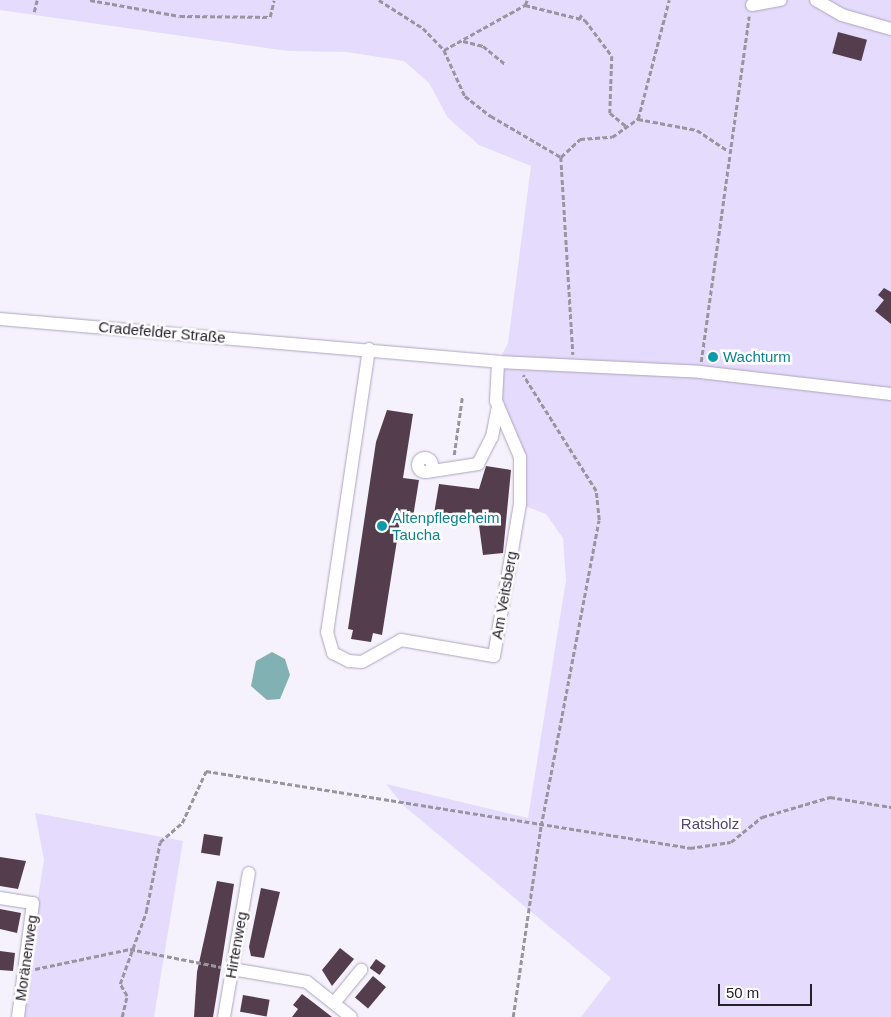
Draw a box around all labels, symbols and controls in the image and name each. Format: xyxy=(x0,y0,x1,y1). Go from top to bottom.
street label: Cradefelder Straße xyxy=(98,317,226,347)
place label: Wachturm xyxy=(723,348,791,366)
marker: Wachturm xyxy=(707,351,719,363)
place label: Altenpflegeheim Taucha xyxy=(392,508,500,543)
marker: Altenpflegeheim Taucha xyxy=(376,520,388,532)
street label: Am Veitsberg xyxy=(487,550,521,640)
park label: Ratsholz xyxy=(681,815,739,833)
street label: Hirtenweg xyxy=(221,910,251,980)
street label: Moränenweg xyxy=(11,914,41,1002)
scale bar xyxy=(721,974,815,1006)
text: 50 m xyxy=(726,984,759,1001)

